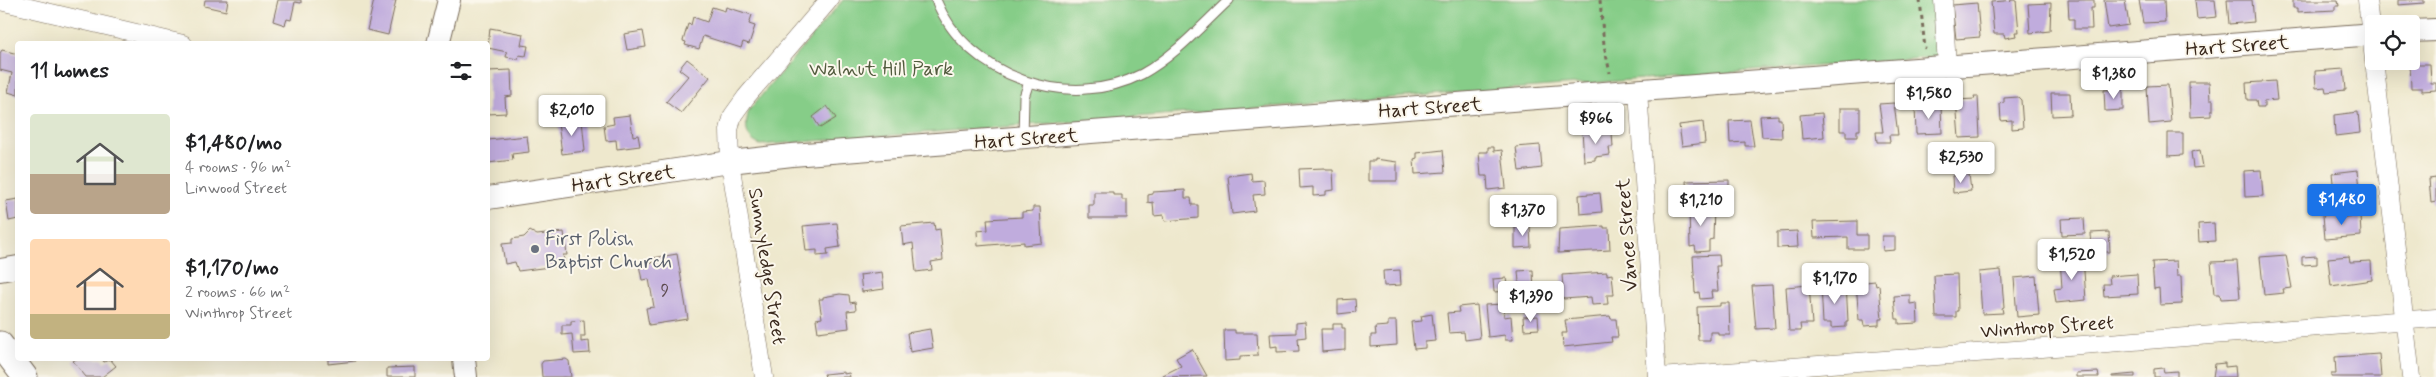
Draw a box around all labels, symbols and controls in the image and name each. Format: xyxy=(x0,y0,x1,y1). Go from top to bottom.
map controls xyxy=(2365,15,2420,70)
button: locate xyxy=(2365,15,2420,70)
street label: Hart Street xyxy=(2184,29,2290,64)
park label: Walnut Hill Park xyxy=(809,56,953,83)
text: 11 homes xyxy=(30,57,109,85)
icon: filters xyxy=(447,57,475,85)
pin: $1,380 xyxy=(2073,58,2155,100)
text: $1,380 xyxy=(2092,63,2136,84)
pin: $1,580 xyxy=(1888,78,1970,120)
text: $1,580 xyxy=(1906,83,1952,104)
street label: Hart Street xyxy=(1377,91,1483,126)
pin: $2,010 xyxy=(531,94,613,137)
text: $2,010 xyxy=(549,100,595,121)
pin: $966 xyxy=(1566,102,1626,145)
text: $966 xyxy=(1579,108,1613,129)
street label: Hart Street xyxy=(973,122,1079,157)
text: $1,480/mo xyxy=(185,129,282,157)
icon: home xyxy=(70,134,130,194)
pin: $2,530 xyxy=(1920,142,2002,184)
text: $2,530 xyxy=(1939,147,1983,168)
text: 4 rooms · 96 m² xyxy=(185,157,291,178)
street label: Hart Street xyxy=(570,159,677,200)
street label: Vance Street xyxy=(1610,177,1645,292)
text: Linwood Street xyxy=(185,178,287,199)
pin: $1,210 xyxy=(1660,184,1742,227)
pin: $1,480 xyxy=(2301,184,2383,226)
street label: Sunnyledge Street xyxy=(741,186,792,347)
text: $1,480 xyxy=(2318,189,2366,210)
text: $1,210 xyxy=(1679,190,1723,211)
pin: $1,370 xyxy=(1482,194,1564,237)
text: $1,370 xyxy=(1501,200,1545,221)
place label: First Polish Baptist Church xyxy=(545,226,672,276)
pin: $1,520 xyxy=(2031,238,2113,281)
marker: First Polish Baptist Church xyxy=(529,243,541,255)
text: $1,520 xyxy=(2048,244,2096,265)
text: $1,170/mo xyxy=(185,254,279,282)
icon: home xyxy=(70,259,130,319)
pin: $1,170 xyxy=(1794,262,1876,305)
text: $1,170 xyxy=(1813,268,1857,289)
house number: 9 xyxy=(661,279,670,303)
pin: $1,390 xyxy=(1490,280,1572,323)
text: 2 rooms · 66 m² xyxy=(185,282,290,303)
text: $1,390 xyxy=(1509,286,1553,307)
text: Winthrop Street xyxy=(185,303,292,324)
street label: Winthrop Street xyxy=(1979,309,2115,346)

